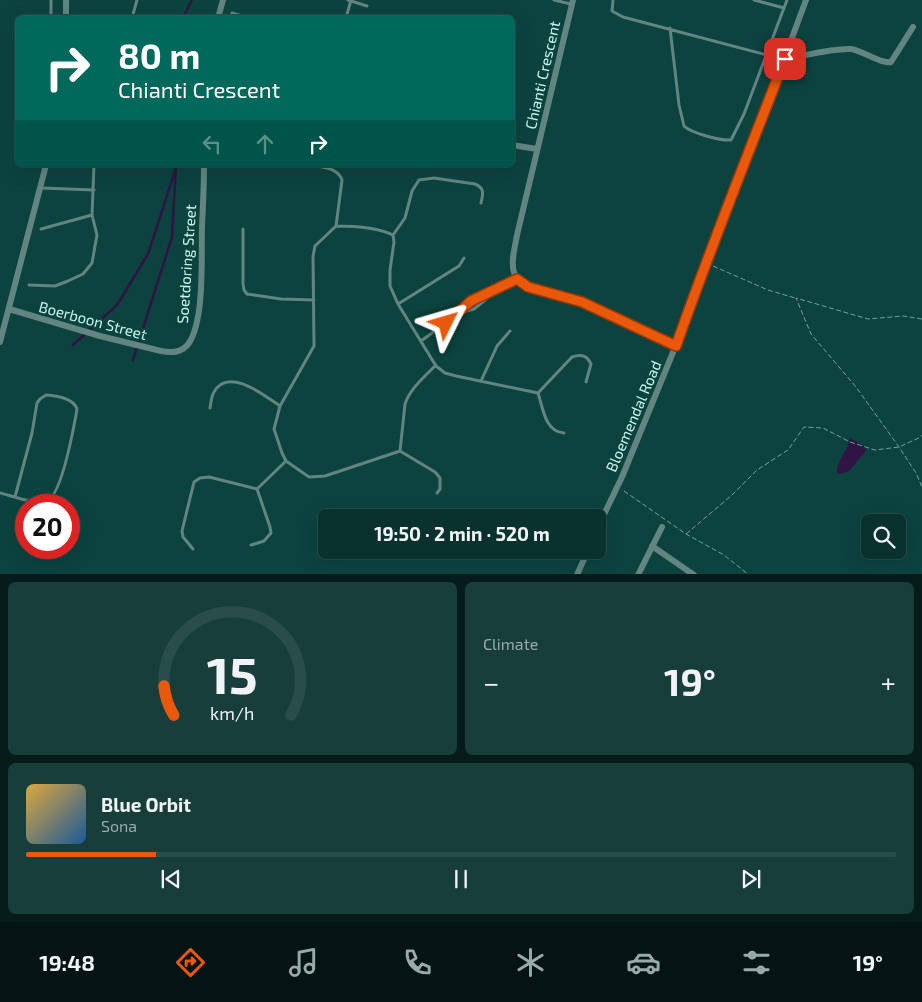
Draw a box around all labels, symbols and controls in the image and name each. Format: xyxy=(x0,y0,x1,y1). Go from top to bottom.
street label: Chianti Crescent xyxy=(521,19,563,131)
text: 80 m xyxy=(118,34,200,76)
icon: right xyxy=(35,35,100,100)
pin xyxy=(764,38,806,80)
icon: arrive xyxy=(771,45,799,73)
text: Chianti Crescent xyxy=(118,76,280,102)
icon: left xyxy=(198,130,226,158)
icon: ahead xyxy=(251,130,279,158)
icon: right xyxy=(304,130,332,158)
street label: Soetdoring Street xyxy=(173,203,199,324)
position arrow xyxy=(419,296,471,348)
street label: Boerboon Street xyxy=(37,297,149,343)
street label: Bloemendal Road xyxy=(601,358,665,474)
speed limit sign: 20 xyxy=(15,494,80,559)
map controls xyxy=(861,514,906,559)
button: search xyxy=(861,514,906,559)
text: 19:50 · 2 min · 520 m xyxy=(374,522,550,545)
text: Climate xyxy=(483,634,538,653)
text: 15 xyxy=(207,642,258,704)
text: 19° xyxy=(664,658,716,704)
text: − xyxy=(483,665,499,699)
text: + xyxy=(881,665,896,699)
text: km/h xyxy=(210,702,255,724)
text: Blue Orbit xyxy=(101,793,191,816)
text: Sona xyxy=(101,816,137,835)
icon: previous xyxy=(157,865,185,893)
icon: pause xyxy=(447,865,475,893)
icon: next xyxy=(737,865,765,893)
icon: directions xyxy=(173,945,208,980)
icon: music xyxy=(286,945,321,980)
icon: phone xyxy=(400,945,435,980)
icon: climate xyxy=(513,945,548,980)
icon: car xyxy=(626,945,661,980)
icon: filters xyxy=(739,945,774,980)
text: 19:48 xyxy=(39,949,95,975)
text: 19° xyxy=(853,949,883,975)

